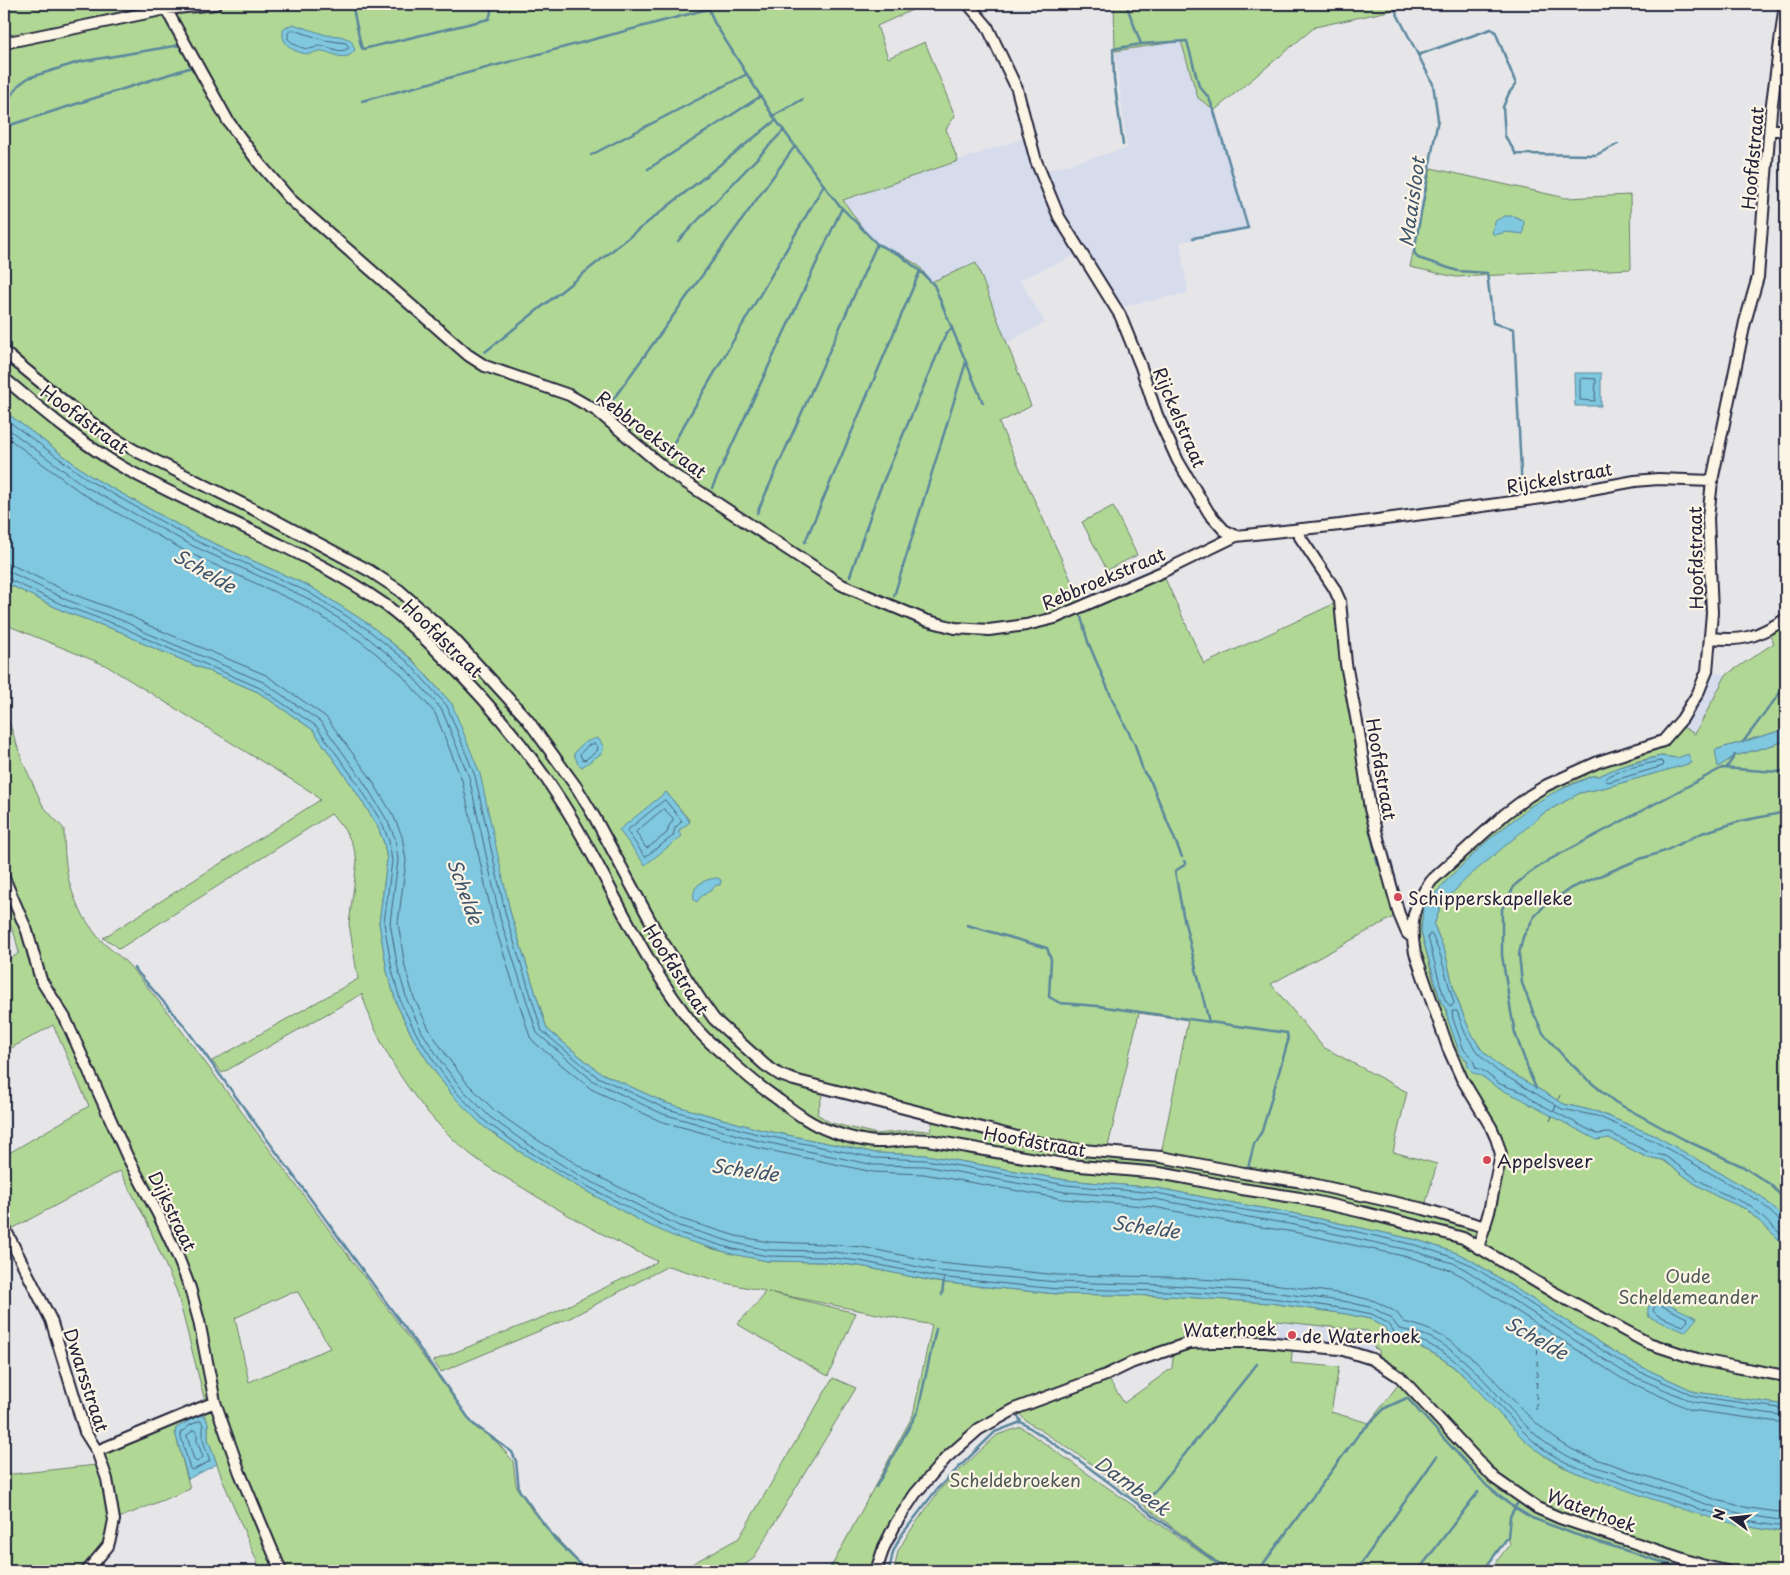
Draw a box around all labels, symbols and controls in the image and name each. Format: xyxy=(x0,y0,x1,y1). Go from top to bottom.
street label: Hoofdstraat xyxy=(1734,105,1770,211)
water label: Maaisloot xyxy=(1391,153,1431,249)
street label: Rijckelstraat xyxy=(1147,362,1213,472)
street label: Hoofdstraat xyxy=(35,378,135,460)
street label: Rebbroekstraat xyxy=(591,383,713,485)
street label: Rijckelstraat xyxy=(1504,454,1614,500)
street label: Hoofdstraat xyxy=(1681,506,1709,610)
street label: Rebbroekstraat xyxy=(1037,540,1169,616)
water label: Schelde xyxy=(169,541,242,599)
street label: Hoofdstraat xyxy=(396,592,490,684)
street label: Hoofdstraat xyxy=(1360,716,1404,822)
water label: Schelde xyxy=(441,854,491,928)
place label: Schipperskapelleke xyxy=(1408,884,1573,911)
marker: Schipperskapelleke xyxy=(1392,891,1404,903)
street label: Hoofdstraat xyxy=(638,918,716,1020)
street label: Hoofdstraat xyxy=(982,1119,1088,1163)
place label: Appelsveer xyxy=(1497,1147,1593,1174)
water label: Schelde xyxy=(709,1150,781,1188)
marker: Appelsveer xyxy=(1481,1154,1493,1166)
street label: Dijkstraat xyxy=(142,1166,204,1256)
water label: Schelde xyxy=(1110,1207,1182,1245)
park label: Oude Scheldemeander xyxy=(1618,1262,1759,1310)
water label: Schelde xyxy=(1500,1308,1574,1366)
street label: Waterhoek xyxy=(1183,1315,1277,1343)
place label: de Waterhoek xyxy=(1302,1322,1420,1349)
street label: Dwarsstraat xyxy=(58,1325,116,1435)
marker: de Waterhoek xyxy=(1286,1329,1298,1341)
water label: Dambeek xyxy=(1090,1448,1178,1523)
park label: Scheldebroeken xyxy=(949,1466,1081,1493)
street label: Waterhoek xyxy=(1543,1481,1641,1539)
north arrow xyxy=(1708,1492,1758,1542)
text: N xyxy=(1707,1506,1731,1523)

